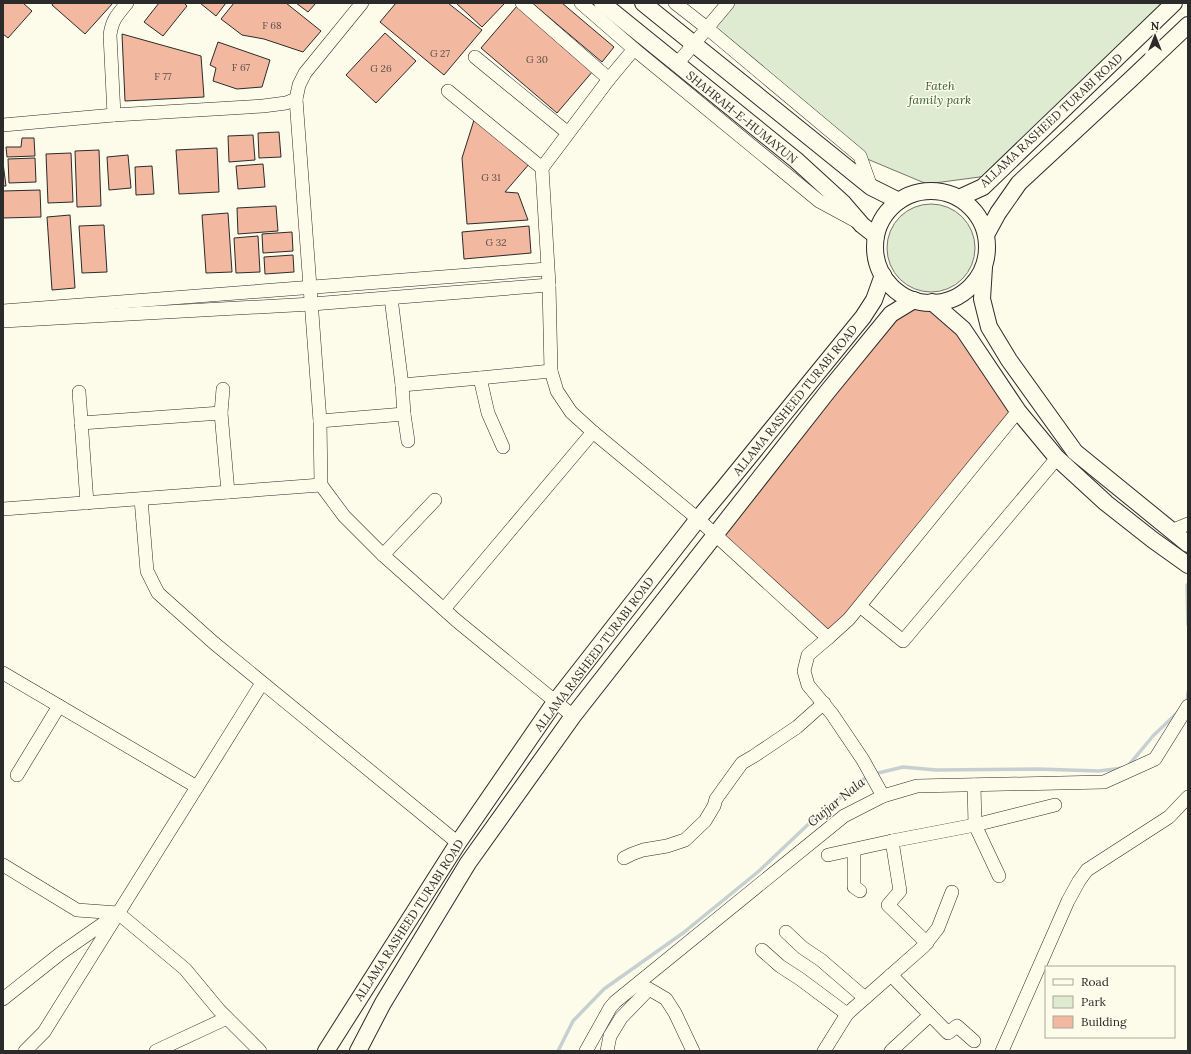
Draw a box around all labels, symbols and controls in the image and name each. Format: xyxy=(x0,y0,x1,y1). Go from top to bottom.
north arrow xyxy=(1135,16,1175,56)
house number: F 68 xyxy=(262,19,282,32)
text: N xyxy=(1151,19,1160,33)
house number: G 27 xyxy=(430,47,450,60)
street label: ALLAMA RASHEED TURABI ROAD xyxy=(976,50,1126,191)
house number: G 30 xyxy=(526,53,548,66)
house number: F 67 xyxy=(232,61,251,74)
house number: G 26 xyxy=(370,62,392,75)
street label: SHAHRAH-E-HUMAYUN xyxy=(683,68,801,166)
house number: F 77 xyxy=(154,70,172,83)
park label: Fateh family park xyxy=(907,78,971,107)
house number: G 31 xyxy=(481,171,501,184)
house number: G 32 xyxy=(485,236,507,249)
street label: ALLAMA RASHEED TURABI ROAD xyxy=(729,321,861,479)
street label: ALLAMA RASHEED TURABI ROAD xyxy=(530,574,657,735)
water label: Gujjar Nala xyxy=(804,773,869,830)
street label: ALLAMA RASHEED TURABI ROAD xyxy=(350,836,467,1005)
legend xyxy=(1045,966,1175,1038)
text: Road xyxy=(1081,974,1109,989)
text: Park xyxy=(1081,994,1107,1009)
text: Building xyxy=(1081,1014,1127,1029)

